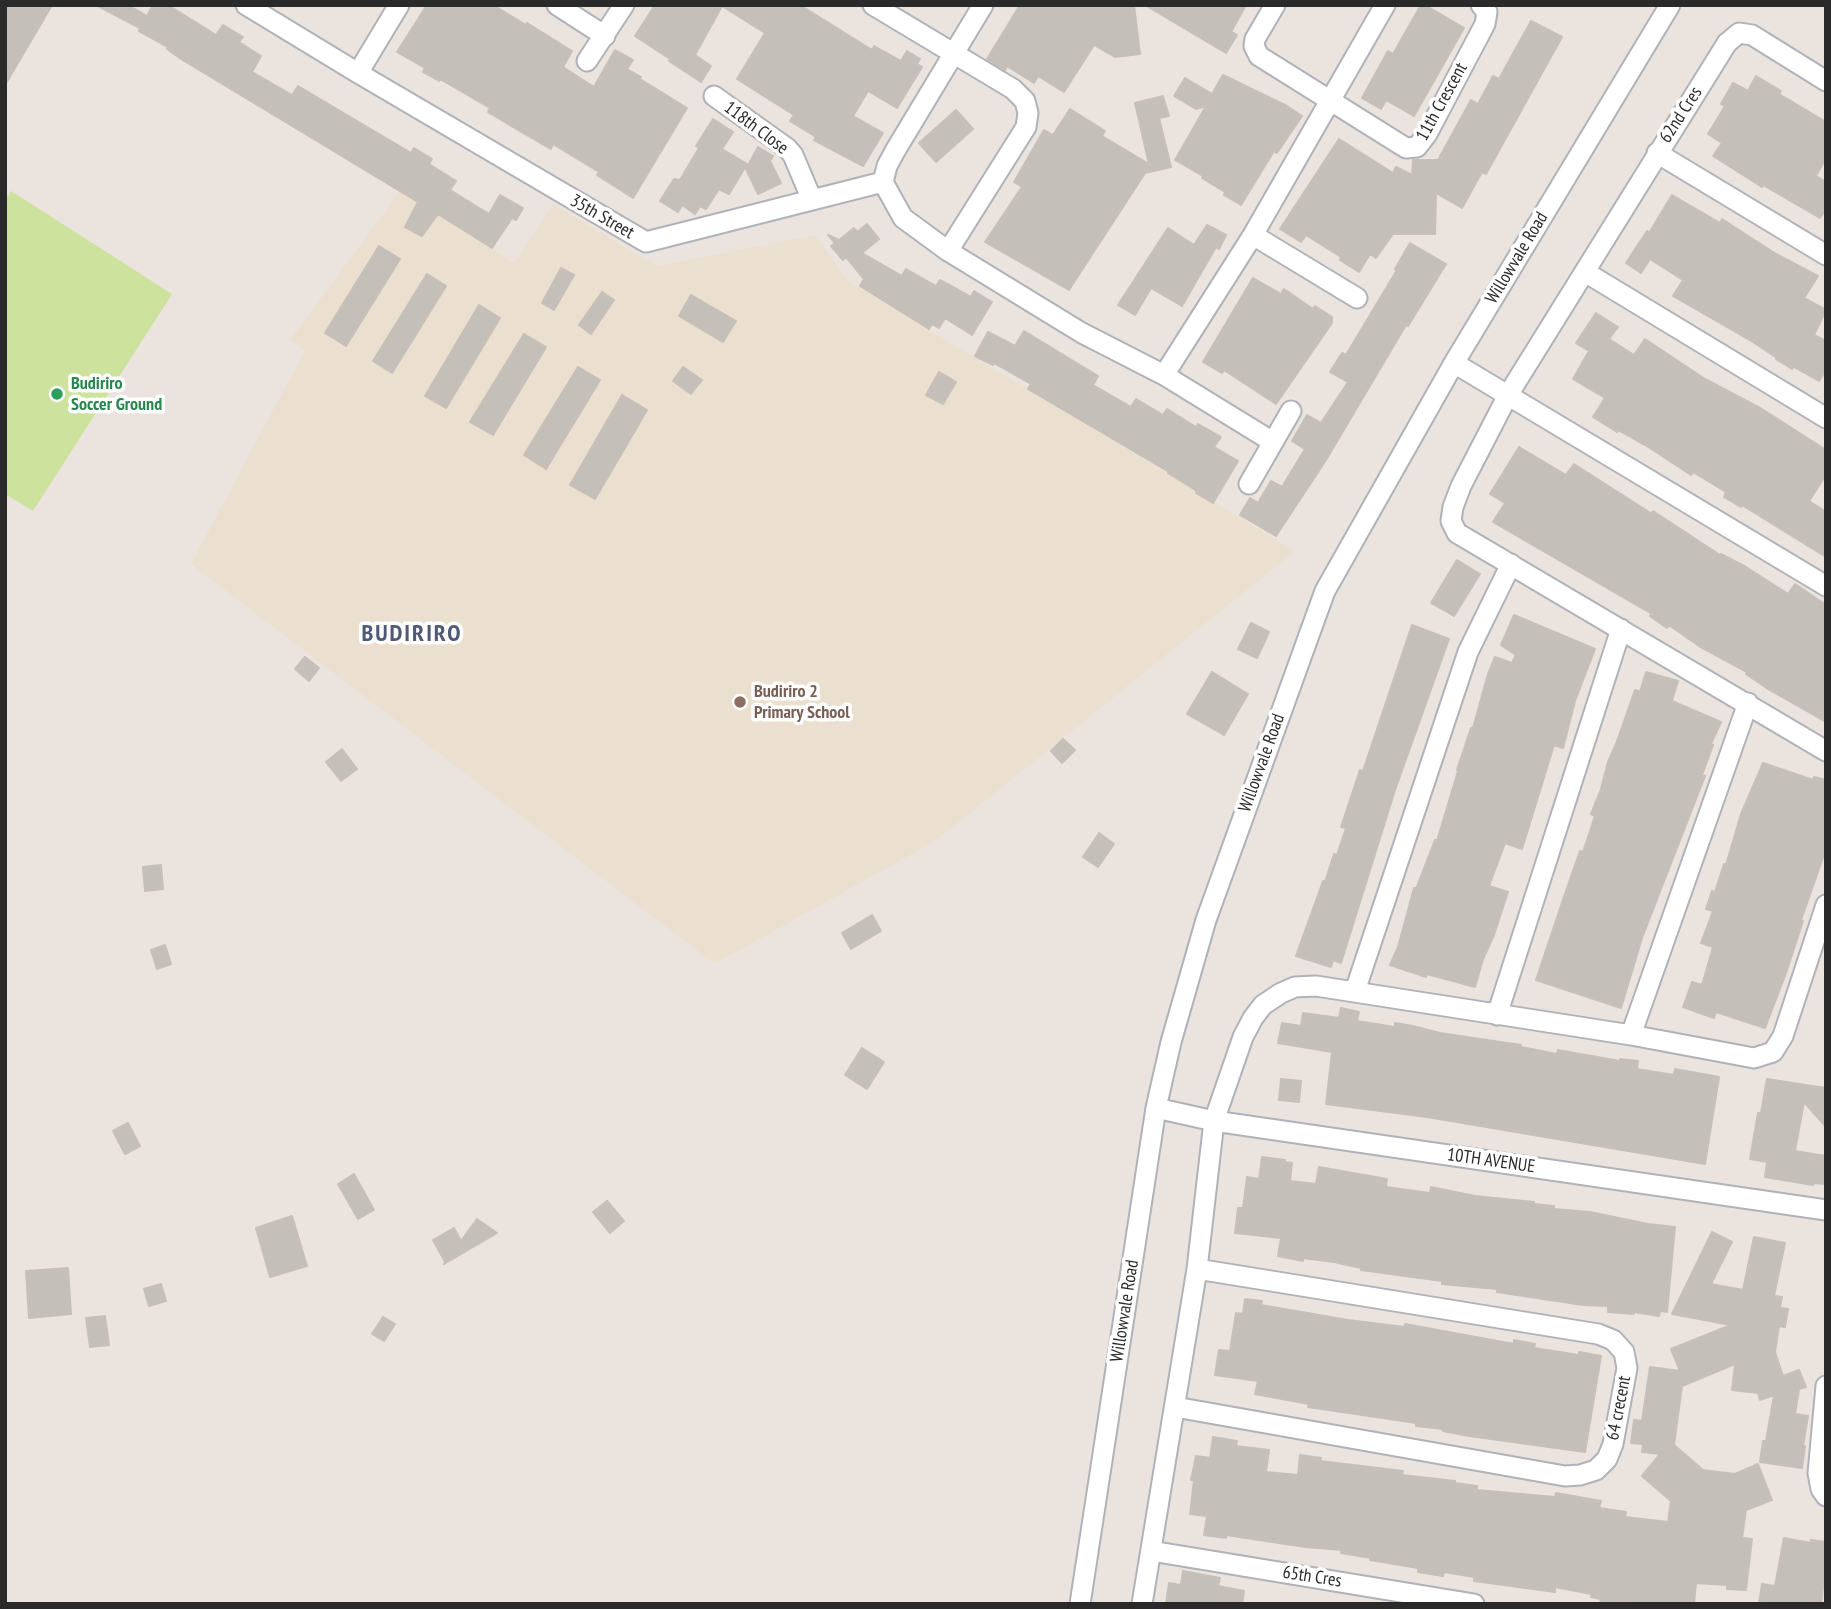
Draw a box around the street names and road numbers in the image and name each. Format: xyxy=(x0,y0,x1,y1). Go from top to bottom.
street label: 11th Crescent xyxy=(1412,59,1472,145)
street label: 62nd Cres xyxy=(1655,83,1707,147)
street label: 118th Close xyxy=(720,97,792,159)
street label: 35th Street xyxy=(566,190,638,244)
street label: Willowvale Road xyxy=(1481,208,1553,308)
street label: Willowvale Road xyxy=(1234,711,1290,815)
street label: 10TH AVENUE xyxy=(1446,1144,1536,1178)
street label: Willowvale Road xyxy=(1106,1258,1144,1364)
street label: 64 crecent xyxy=(1602,1374,1636,1442)
street label: 65th Cres xyxy=(1281,1562,1343,1592)

